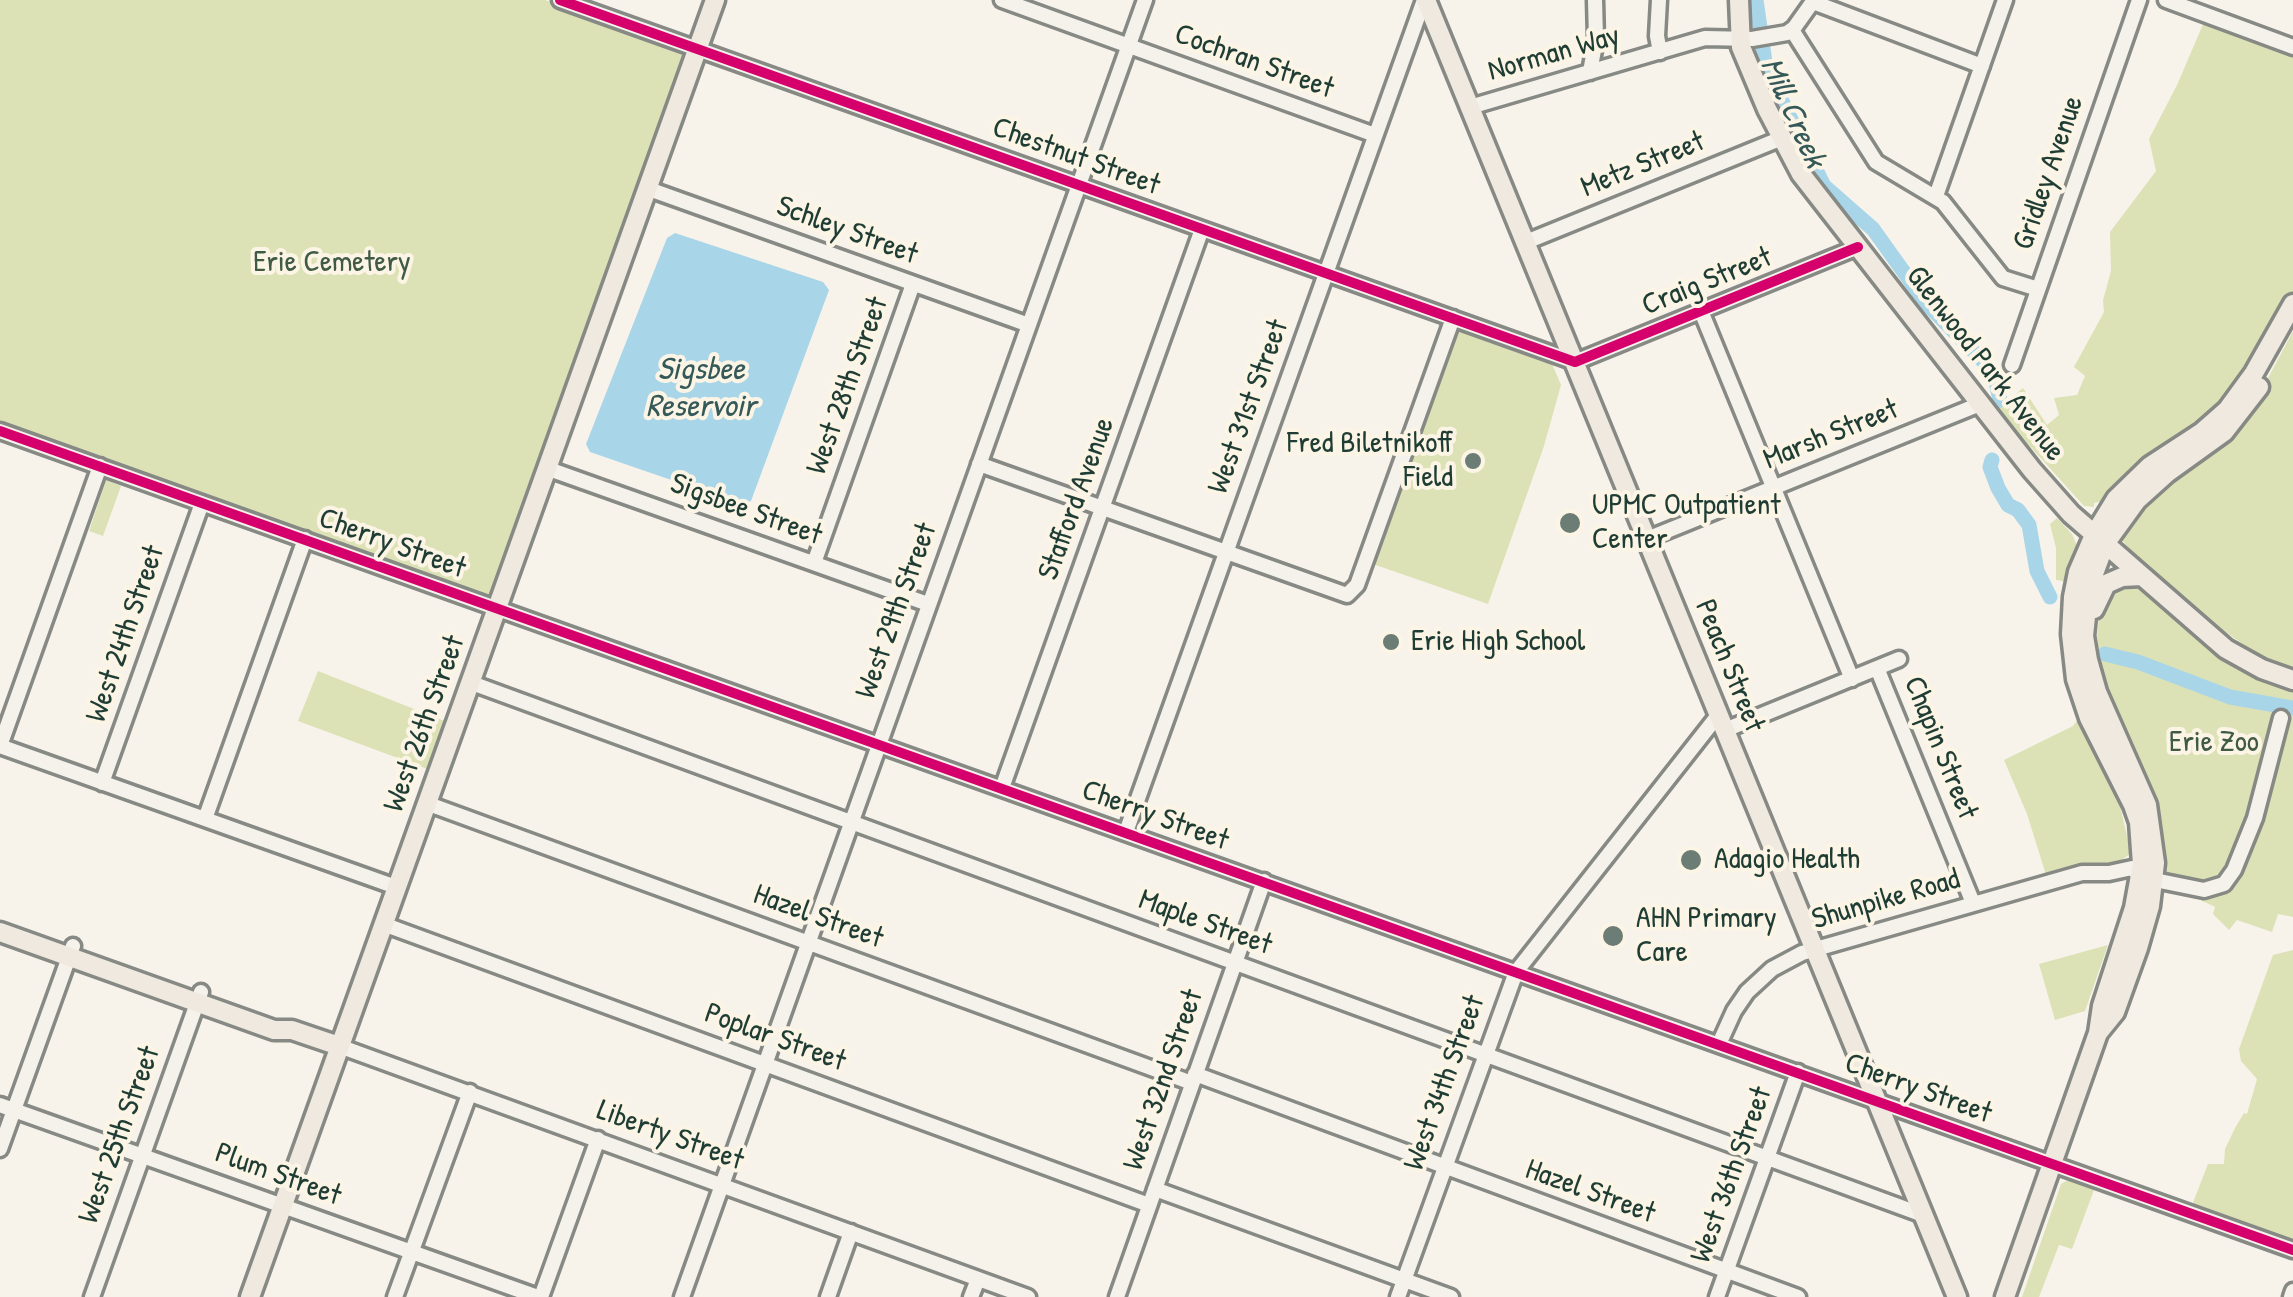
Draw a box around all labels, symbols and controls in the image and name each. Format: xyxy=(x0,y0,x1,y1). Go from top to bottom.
street label: Cochran Street xyxy=(1170,17,1338,107)
street label: Norman Way xyxy=(1484,18,1624,90)
water label: Mill Creek xyxy=(1751,52,1833,174)
street label: Gridley Avenue xyxy=(2006,92,2092,254)
street label: Chestnut Street xyxy=(987,110,1165,204)
street label: Metz Street xyxy=(1576,124,1710,206)
street label: Schley Street xyxy=(772,189,922,273)
street label: Craig Street xyxy=(1637,240,1777,324)
park label: Erie Cemetery xyxy=(253,245,411,281)
street label: Glenwood Park Avenue xyxy=(1898,259,2072,469)
street label: West 28th Street xyxy=(799,293,897,479)
street label: West 31st Street xyxy=(1201,315,1297,499)
water label: Sigsbee Reservoir xyxy=(646,351,756,426)
street label: Marsh Street xyxy=(1758,392,1904,478)
street label: Stafford Avenue xyxy=(1031,413,1123,585)
place label: Fred Biletnikoff Field xyxy=(1287,426,1453,496)
marker: Fred Biletnikoff Field xyxy=(1462,450,1484,472)
street label: Sigsbee Street xyxy=(665,466,827,554)
place label: UPMC Outpatient Center xyxy=(1592,488,1781,558)
street label: Cherry Street xyxy=(314,501,470,587)
marker: UPMC Outpatient Center xyxy=(1557,510,1583,536)
street label: West 29th Street xyxy=(849,518,945,704)
street label: West 24th Street xyxy=(79,541,173,727)
street label: Peach Street xyxy=(1686,595,1772,737)
place label: Erie High School xyxy=(1411,624,1585,660)
street label: West 26th Street xyxy=(376,631,474,817)
marker: Erie High School xyxy=(1380,631,1402,653)
street label: Chapin Street xyxy=(1895,671,1985,825)
park label: Erie Zoo xyxy=(2169,725,2259,761)
street label: Cherry Street xyxy=(1077,773,1233,859)
place label: Adagio Health xyxy=(1714,842,1860,878)
marker: Adagio Health xyxy=(1678,847,1704,873)
street label: Shunpike Road xyxy=(1808,862,1964,938)
street label: Hazel Street xyxy=(748,877,888,957)
street label: Maple Street xyxy=(1133,882,1277,964)
place label: AHN Primary Care xyxy=(1636,901,1777,972)
marker: AHN Primary Care xyxy=(1600,923,1626,949)
street label: West 32nd Street xyxy=(1116,985,1212,1175)
street label: West 34th Street xyxy=(1397,991,1493,1175)
street label: Poplar Street xyxy=(700,996,850,1080)
street label: West 25th Street xyxy=(71,1042,169,1228)
street label: Cherry Street xyxy=(1840,1046,1996,1132)
street label: West 36th Street xyxy=(1684,1082,1780,1268)
street label: Liberty Street xyxy=(592,1093,748,1179)
street label: Plum Street xyxy=(210,1136,346,1214)
street label: Hazel Street xyxy=(1520,1152,1660,1232)

